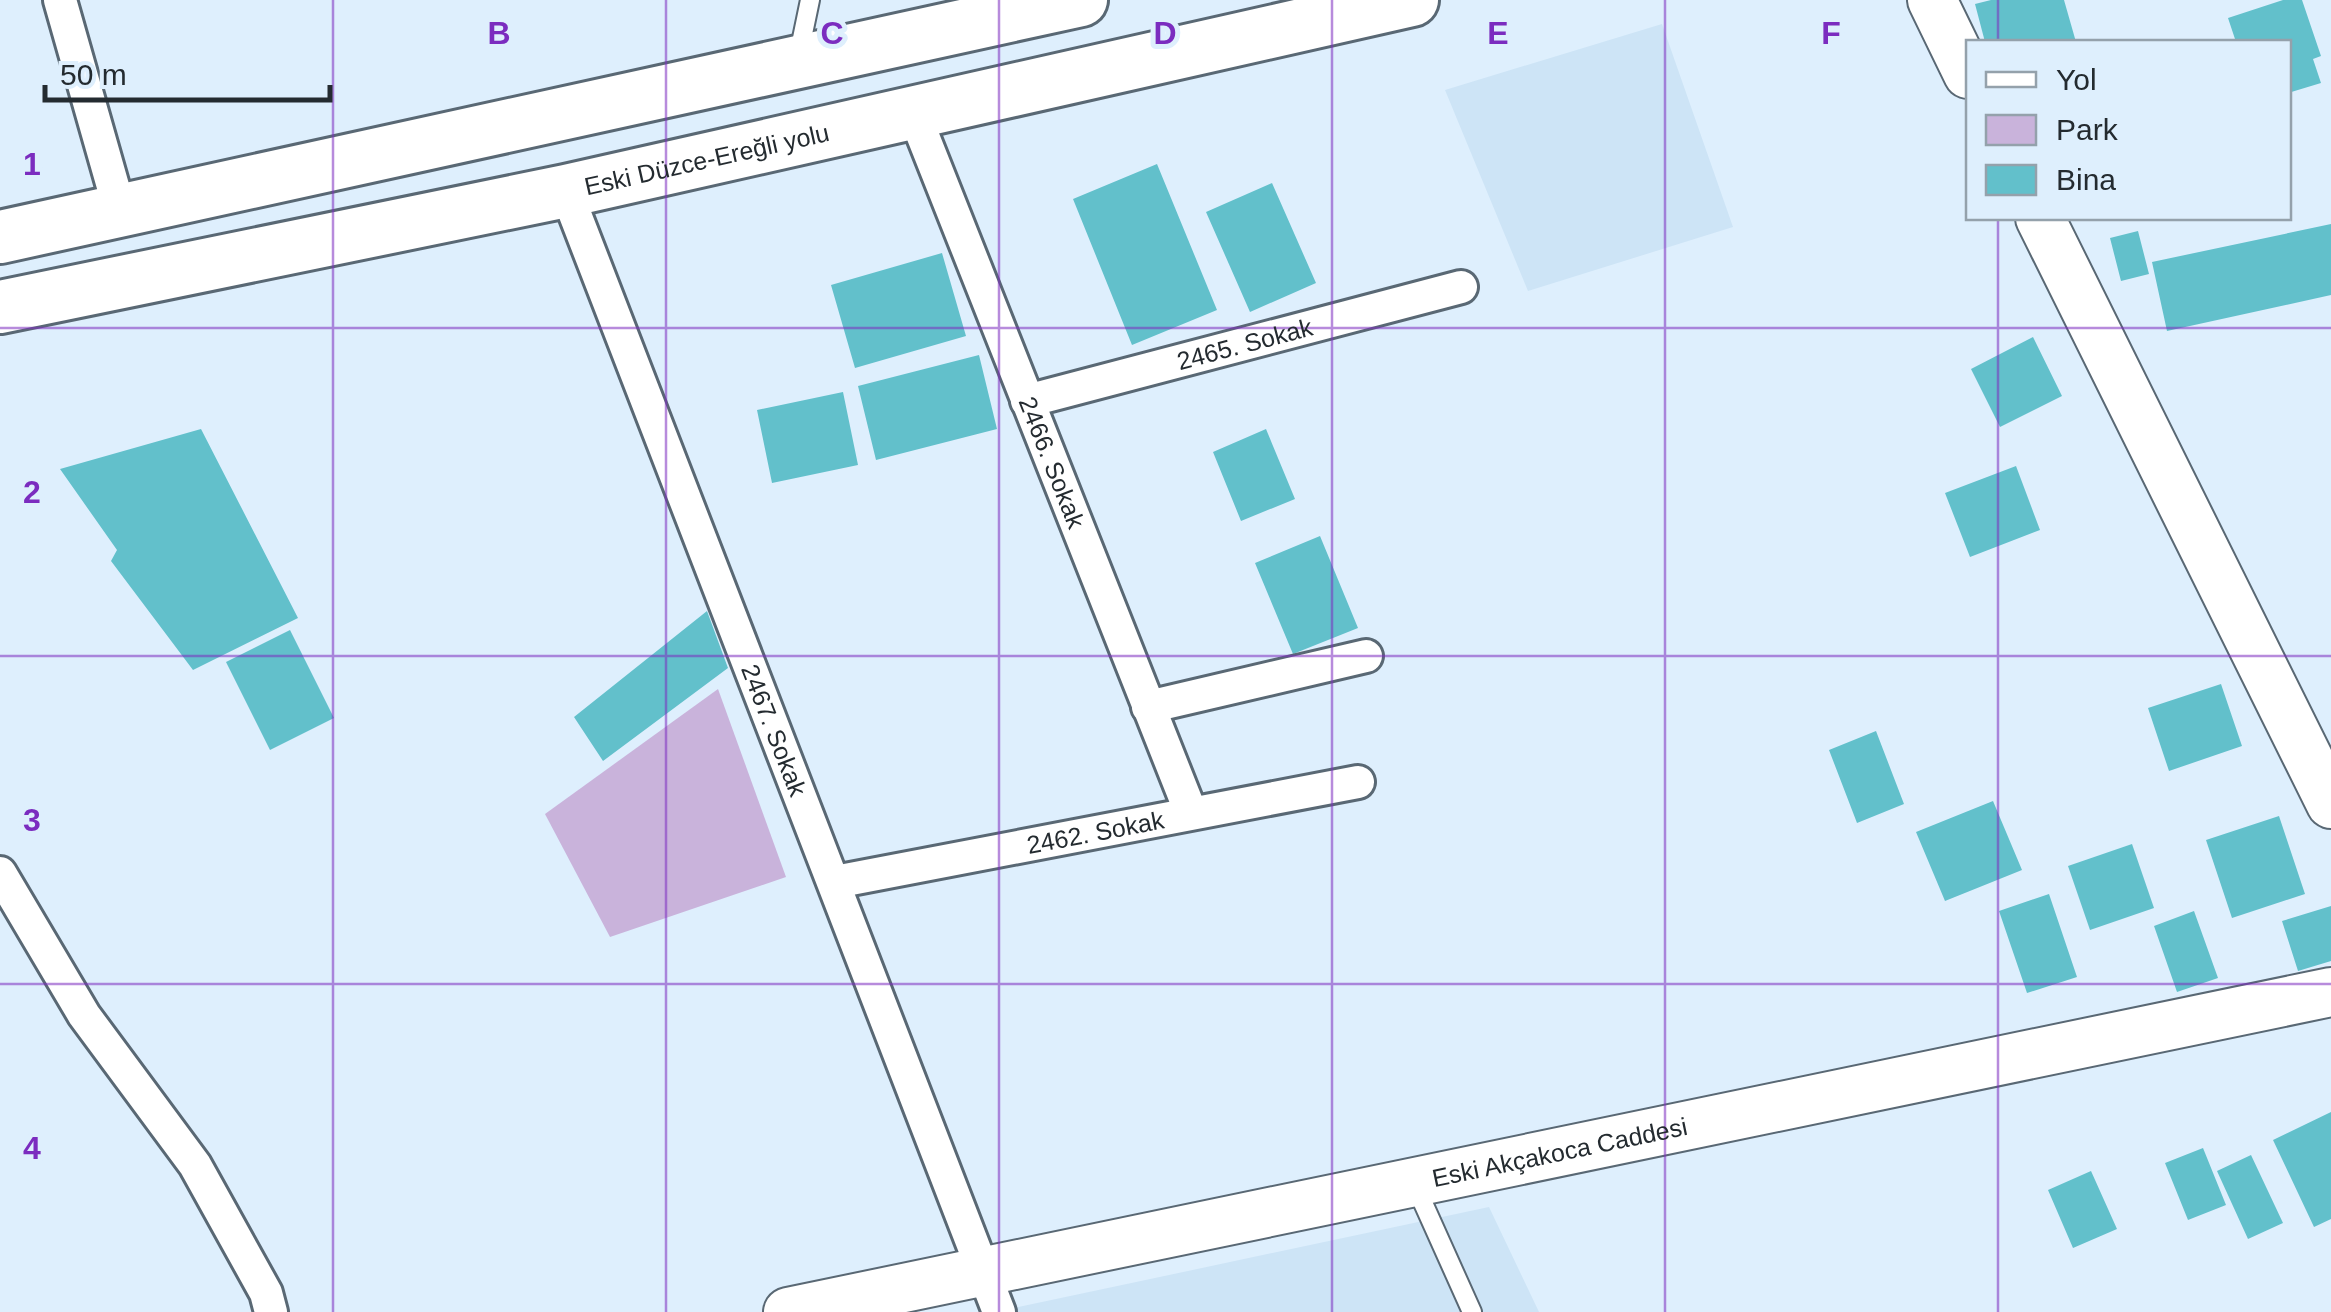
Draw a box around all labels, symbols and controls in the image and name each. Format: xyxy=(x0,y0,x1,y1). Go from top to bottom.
text: B xyxy=(487,15,511,51)
text: C xyxy=(820,15,844,51)
text: D xyxy=(1153,15,1177,51)
text: E xyxy=(1487,15,1509,51)
text: F xyxy=(1821,15,1841,51)
scale bar xyxy=(45,40,330,102)
legend xyxy=(1966,40,2291,220)
text: 50 m xyxy=(60,58,127,91)
text: Yol xyxy=(2056,63,2097,96)
text: Park xyxy=(2056,113,2119,146)
street label: Eski Düzce-Ereğli yolu xyxy=(582,118,832,200)
text: 1 xyxy=(23,146,41,182)
text: Bina xyxy=(2056,163,2116,196)
street label: 2465. Sokak xyxy=(1174,313,1316,375)
street label: 2466. Sokak xyxy=(1014,393,1091,533)
text: 2 xyxy=(23,474,41,510)
street label: 2467. Sokak xyxy=(736,660,813,801)
text: 3 xyxy=(23,802,41,838)
street label: 2462. Sokak xyxy=(1024,805,1167,859)
street label: Eski Akçakoca Caddesi xyxy=(1429,1112,1690,1192)
text: 4 xyxy=(23,1130,41,1166)

